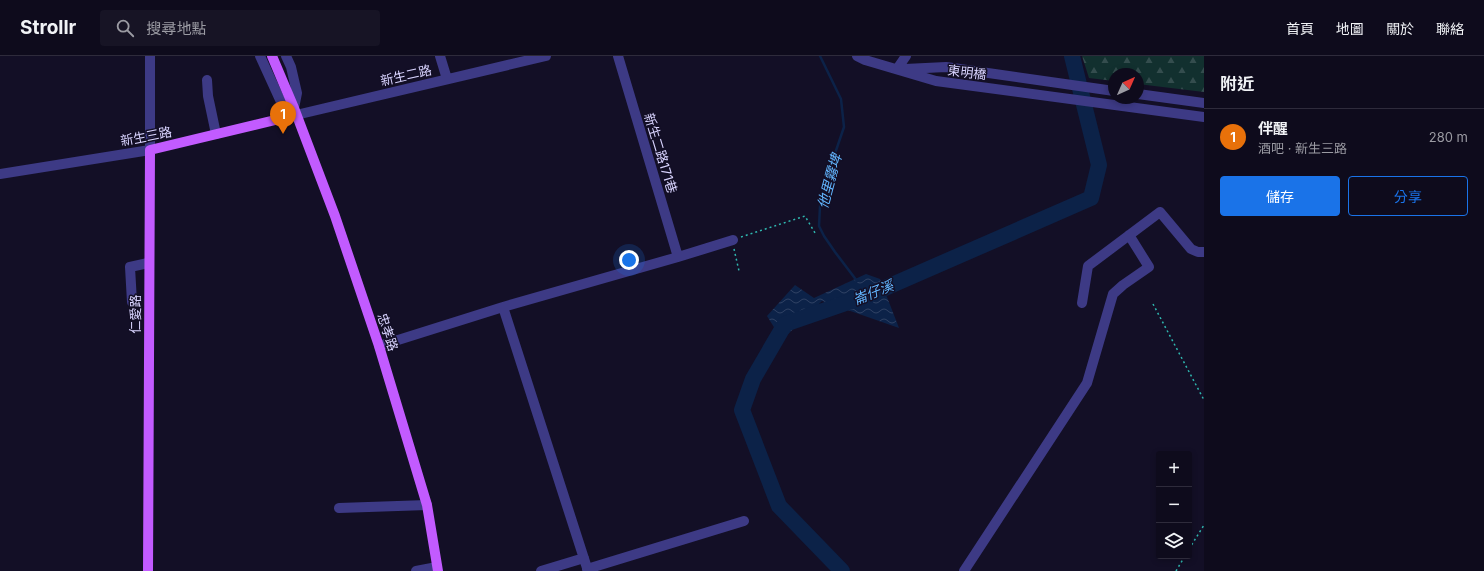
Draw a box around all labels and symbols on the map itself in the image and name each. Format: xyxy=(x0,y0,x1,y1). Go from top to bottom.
street label: 新生二路 xyxy=(379,61,433,89)
street label: 東明橋 xyxy=(947,62,987,82)
north arrow xyxy=(1108,68,1144,104)
pin: 1 xyxy=(270,101,296,134)
street label: 新生二路171巷 xyxy=(641,111,681,195)
street label: 新生三路 xyxy=(119,123,173,149)
water label: 他里霧埤 xyxy=(814,150,845,210)
your location xyxy=(619,250,639,270)
water label: 崙仔溪 xyxy=(850,276,898,308)
street label: 仁愛路 xyxy=(127,294,143,334)
street label: 忠孝路 xyxy=(374,311,402,353)

